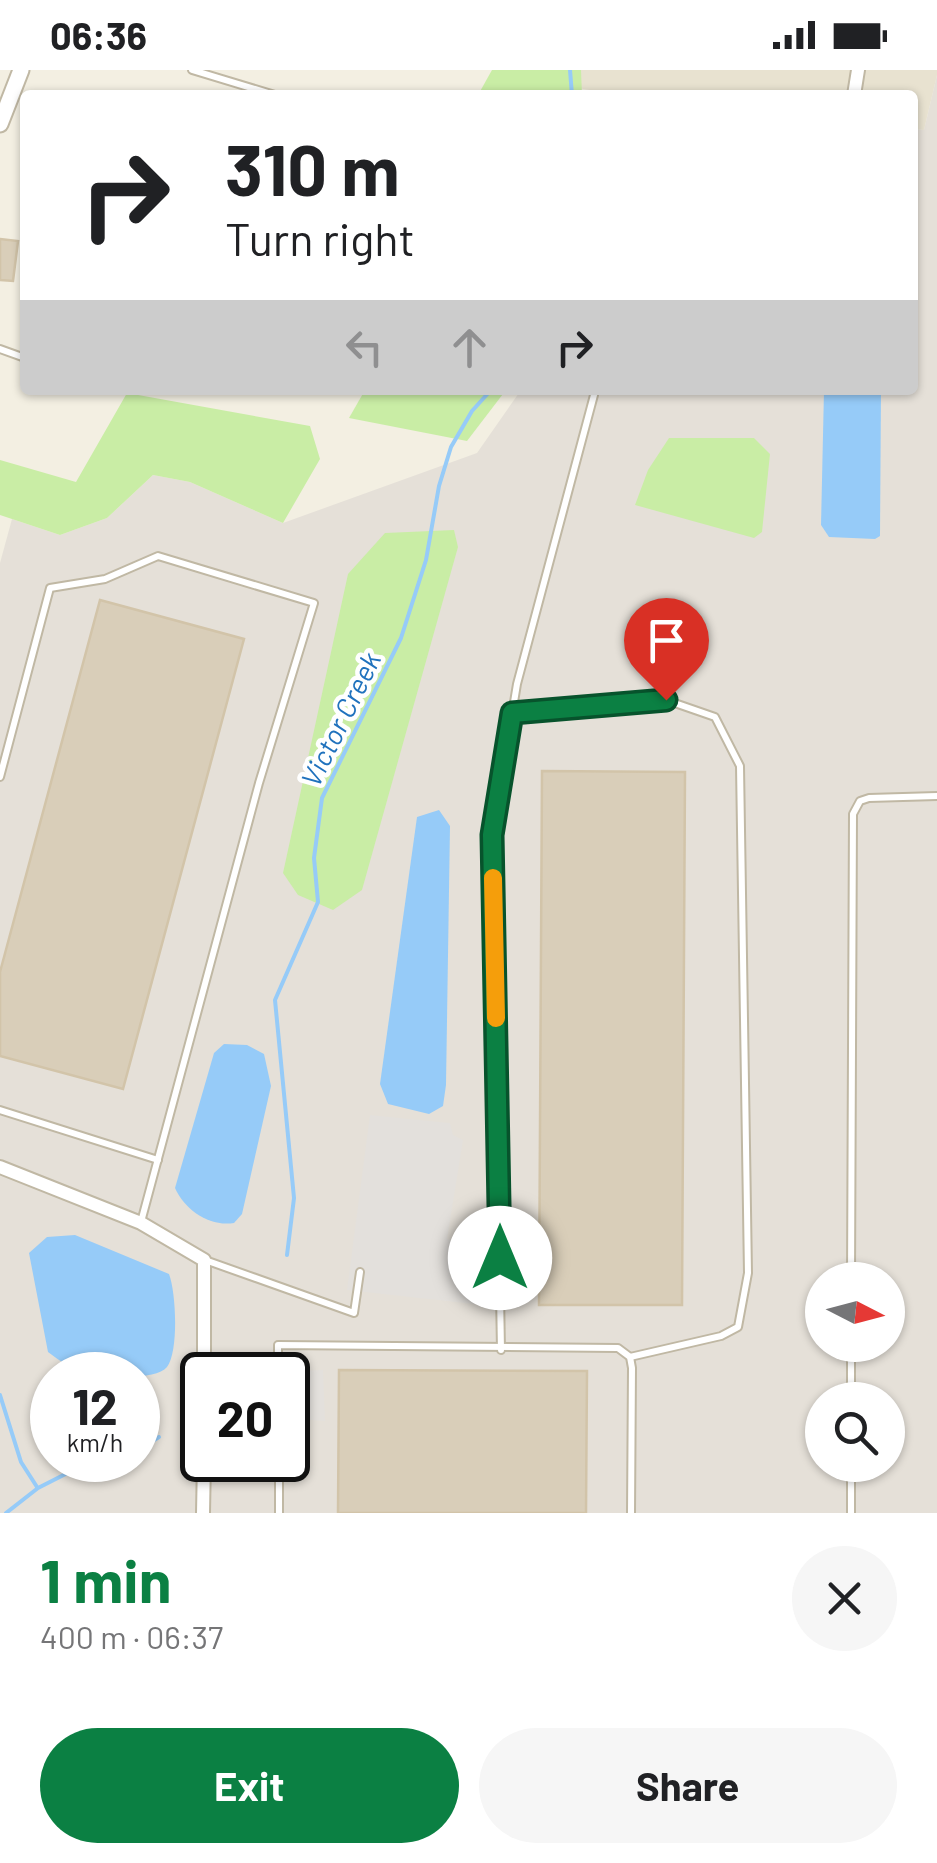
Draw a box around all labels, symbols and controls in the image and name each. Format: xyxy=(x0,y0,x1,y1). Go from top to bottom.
text: 06:36 xyxy=(50,12,147,58)
text: 310 m xyxy=(225,126,400,210)
icon: right xyxy=(60,130,190,260)
text: Turn right xyxy=(225,211,415,265)
icon: left xyxy=(337,320,392,375)
icon: ahead xyxy=(442,320,497,375)
icon: right xyxy=(547,320,602,375)
pin xyxy=(624,598,709,701)
icon: arrive xyxy=(639,613,694,668)
water label: Victor Creek xyxy=(293,646,387,792)
position arrow xyxy=(448,1206,552,1310)
north arrow xyxy=(805,1262,905,1362)
map controls xyxy=(805,1262,905,1482)
speed limit sign: 20 xyxy=(180,1352,310,1482)
text: 12 xyxy=(72,1375,118,1435)
button: search xyxy=(805,1382,905,1482)
text: km/h xyxy=(67,1427,123,1457)
text: 1 min xyxy=(40,1543,171,1615)
button: close xyxy=(792,1546,897,1651)
text: 400 m · 06:37 xyxy=(40,1617,223,1655)
button: Exit xyxy=(40,1728,459,1843)
button: Share xyxy=(479,1728,897,1843)

